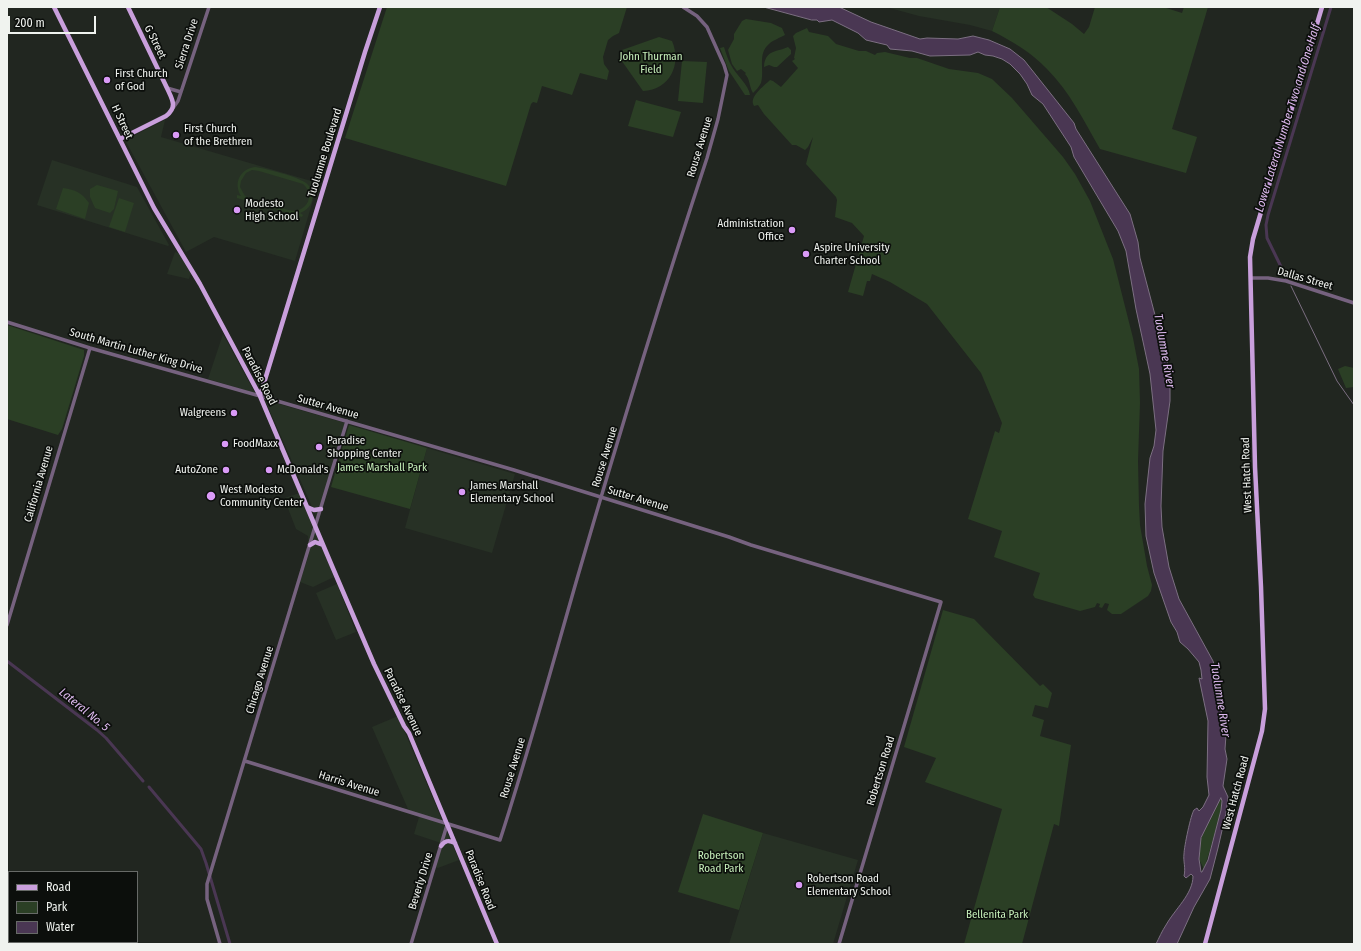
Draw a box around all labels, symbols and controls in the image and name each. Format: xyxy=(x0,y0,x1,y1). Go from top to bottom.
scale bar xyxy=(10,8,98,34)
text: 200 m xyxy=(15,16,45,30)
street label: Sierra Drive xyxy=(173,17,201,71)
water label: Lower Lateral Number Two and One Half xyxy=(1252,22,1324,214)
street label: G Street xyxy=(141,23,169,61)
park label: John Thurman Field xyxy=(619,50,683,76)
place label: First Church of God xyxy=(115,67,168,93)
marker: First Church of God xyxy=(102,75,112,85)
street label: H Street xyxy=(108,103,136,141)
street label: Tuolumne Boulevard xyxy=(305,107,345,199)
street label: Rouse Avenue xyxy=(684,115,716,179)
place label: First Church of the Brethren xyxy=(184,122,252,148)
marker: First Church of the Brethren xyxy=(171,130,181,140)
place label: Modesto High School xyxy=(245,197,298,223)
marker: Modesto High School xyxy=(232,205,242,215)
place label: Administration Office xyxy=(717,217,784,243)
marker: Administration Office xyxy=(787,225,797,235)
place label: Aspire University Charter School xyxy=(814,241,890,267)
marker: Aspire University Charter School xyxy=(801,249,811,259)
street label: Dallas Street xyxy=(1276,265,1334,293)
water label: Tuolumne River xyxy=(1150,313,1178,389)
street label: South Martin Luther King Drive xyxy=(68,326,204,376)
street label: Paradise Road xyxy=(239,345,279,407)
street label: Sutter Avenue xyxy=(296,392,360,422)
place label: Walgreens xyxy=(180,406,226,420)
marker: Walgreens xyxy=(229,408,239,418)
street label: Rouse Avenue xyxy=(589,425,621,489)
place label: Paradise Shopping Center xyxy=(327,434,401,460)
place label: FoodMaxx xyxy=(233,437,278,451)
street label: West Hatch Road xyxy=(1239,437,1255,513)
marker: FoodMaxx xyxy=(220,439,230,449)
marker: Paradise Shopping Center xyxy=(314,442,324,452)
street label: California Avenue xyxy=(22,444,56,524)
park label: James Marshall Park xyxy=(337,461,427,475)
place label: AutoZone xyxy=(175,463,218,477)
place label: McDonald's xyxy=(277,463,328,477)
marker: AutoZone xyxy=(221,465,231,475)
marker: McDonald's xyxy=(264,465,274,475)
place label: James Marshall Elementary School xyxy=(470,479,554,505)
place label: West Modesto Community Center xyxy=(220,483,303,509)
street label: Sutter Avenue xyxy=(606,483,670,515)
marker: James Marshall Elementary School xyxy=(457,487,467,497)
marker: West Modesto Community Center xyxy=(205,490,217,502)
street label: Chicago Avenue xyxy=(243,644,277,716)
water label: Tuolumne River xyxy=(1207,662,1233,738)
street label: Paradise Avenue xyxy=(381,666,425,738)
water label: Lateral No. 5 xyxy=(56,685,112,735)
street label: Robertson Road xyxy=(864,735,898,807)
street label: Rouse Avenue xyxy=(497,736,529,800)
street label: West Hatch Road xyxy=(1220,755,1252,831)
street label: Harris Avenue xyxy=(317,769,381,799)
street label: Paradise Road xyxy=(462,848,498,912)
park label: Robertson Road Park xyxy=(698,849,744,875)
street label: Beverly Drive xyxy=(406,851,436,911)
legend xyxy=(8,871,138,943)
place label: Robertson Road Elementary School xyxy=(807,872,891,898)
text: Road xyxy=(46,880,71,894)
marker: Robertson Road Elementary School xyxy=(794,880,804,890)
text: Park xyxy=(46,900,67,914)
park label: Bellenita Park xyxy=(966,908,1028,922)
text: Water xyxy=(46,920,74,934)

